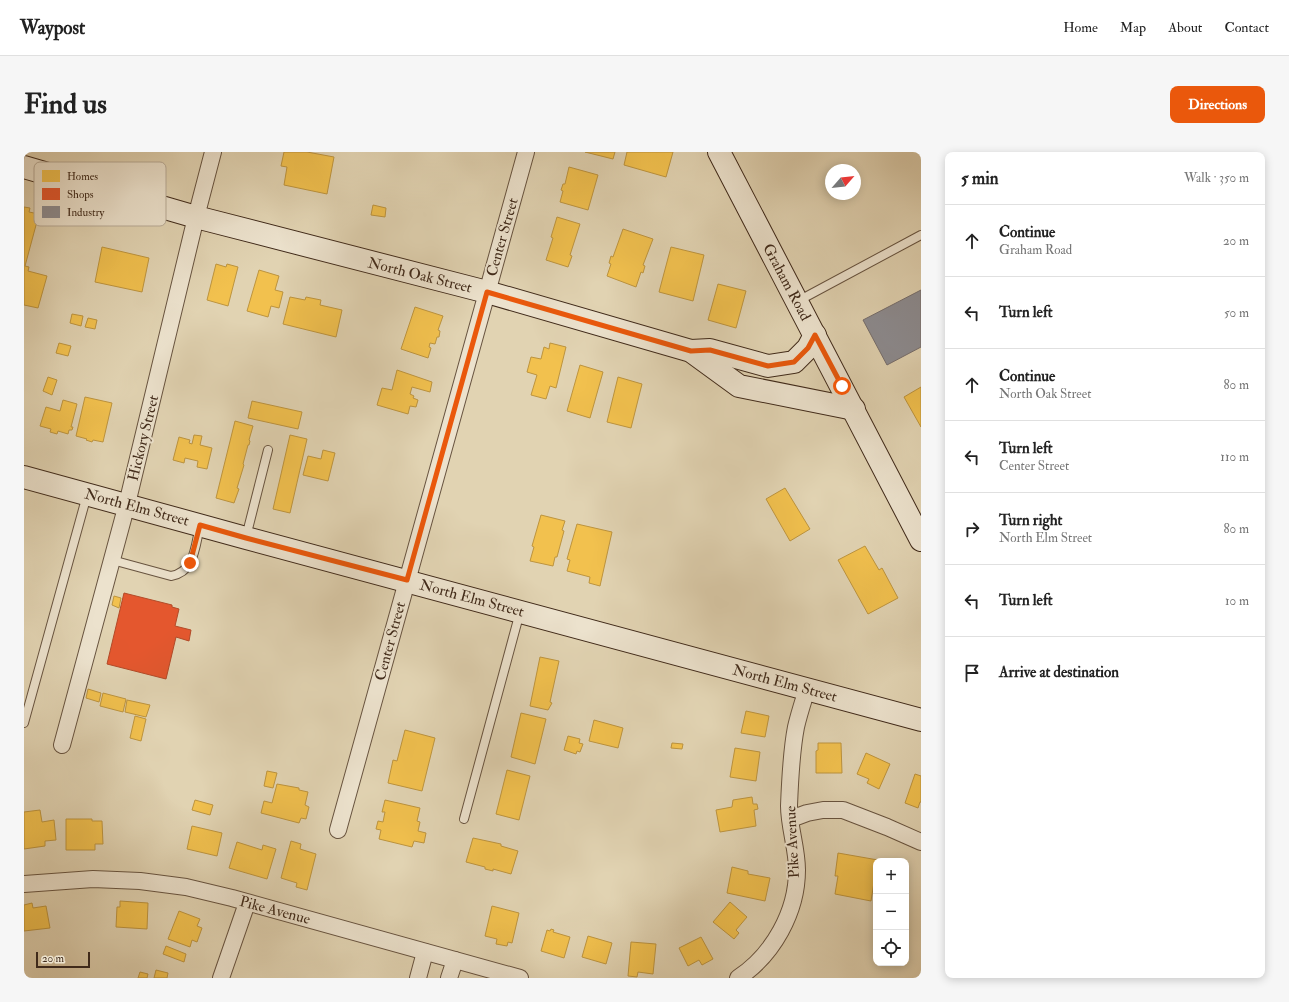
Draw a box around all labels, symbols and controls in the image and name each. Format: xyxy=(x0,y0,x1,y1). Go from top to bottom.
text: Waypost xyxy=(20,16,85,40)
text: Home xyxy=(1063,19,1098,36)
text: Map xyxy=(1120,19,1146,36)
text: About xyxy=(1168,19,1202,36)
text: Contact xyxy=(1224,19,1269,36)
button: Directions xyxy=(1170,86,1265,123)
text: Find us xyxy=(24,87,107,122)
legend xyxy=(34,162,166,226)
north arrow xyxy=(825,164,861,200)
text: 5 min xyxy=(961,168,999,189)
text: Homes xyxy=(67,170,98,183)
text: Walk · 350 m xyxy=(1184,170,1249,186)
text: Shops xyxy=(67,188,94,202)
street label: Center Street xyxy=(482,195,523,279)
text: Industry xyxy=(67,206,105,220)
text: Continue xyxy=(999,223,1055,242)
icon: ahead xyxy=(961,230,983,252)
text: 20 m xyxy=(1223,233,1249,249)
street label: Graham Road xyxy=(758,240,815,325)
text: Graham Road xyxy=(999,242,1072,258)
street label: North Oak Street xyxy=(366,253,474,298)
icon: left xyxy=(961,302,983,324)
text: Turn left xyxy=(999,303,1053,322)
text: 50 m xyxy=(1224,305,1249,321)
text: Continue xyxy=(999,367,1055,386)
icon: ahead xyxy=(961,374,983,396)
route start xyxy=(833,377,851,395)
text: 80 m xyxy=(1223,377,1249,393)
text: North Oak Street xyxy=(999,386,1091,402)
street label: Hickory Street xyxy=(124,393,163,483)
text: Turn left xyxy=(999,439,1053,458)
icon: left xyxy=(961,446,983,468)
text: 110 m xyxy=(1220,449,1249,465)
text: Center Street xyxy=(999,458,1069,474)
street label: North Elm Street xyxy=(83,484,191,531)
text: Turn right xyxy=(999,511,1062,530)
icon: right xyxy=(961,518,983,540)
text: 80 m xyxy=(1223,521,1249,537)
text: North Elm Street xyxy=(999,530,1092,546)
route end xyxy=(181,554,199,572)
street label: North Elm Street xyxy=(418,575,526,622)
icon: left xyxy=(961,590,983,612)
text: Turn left xyxy=(999,591,1053,610)
text: 10 m xyxy=(1225,593,1249,609)
street label: Center Street xyxy=(371,599,410,683)
street label: North Elm Street xyxy=(731,660,839,707)
icon: arrive xyxy=(961,662,983,684)
text: Arrive at destination xyxy=(999,663,1119,682)
street label: Pike Avenue xyxy=(781,805,804,879)
map controls xyxy=(873,858,909,966)
button: + xyxy=(873,858,909,894)
street label: Pike Avenue xyxy=(237,892,312,929)
button: − xyxy=(873,894,909,930)
button: locate xyxy=(873,930,909,966)
scale bar xyxy=(36,950,90,969)
text: 20 m xyxy=(42,952,64,965)

